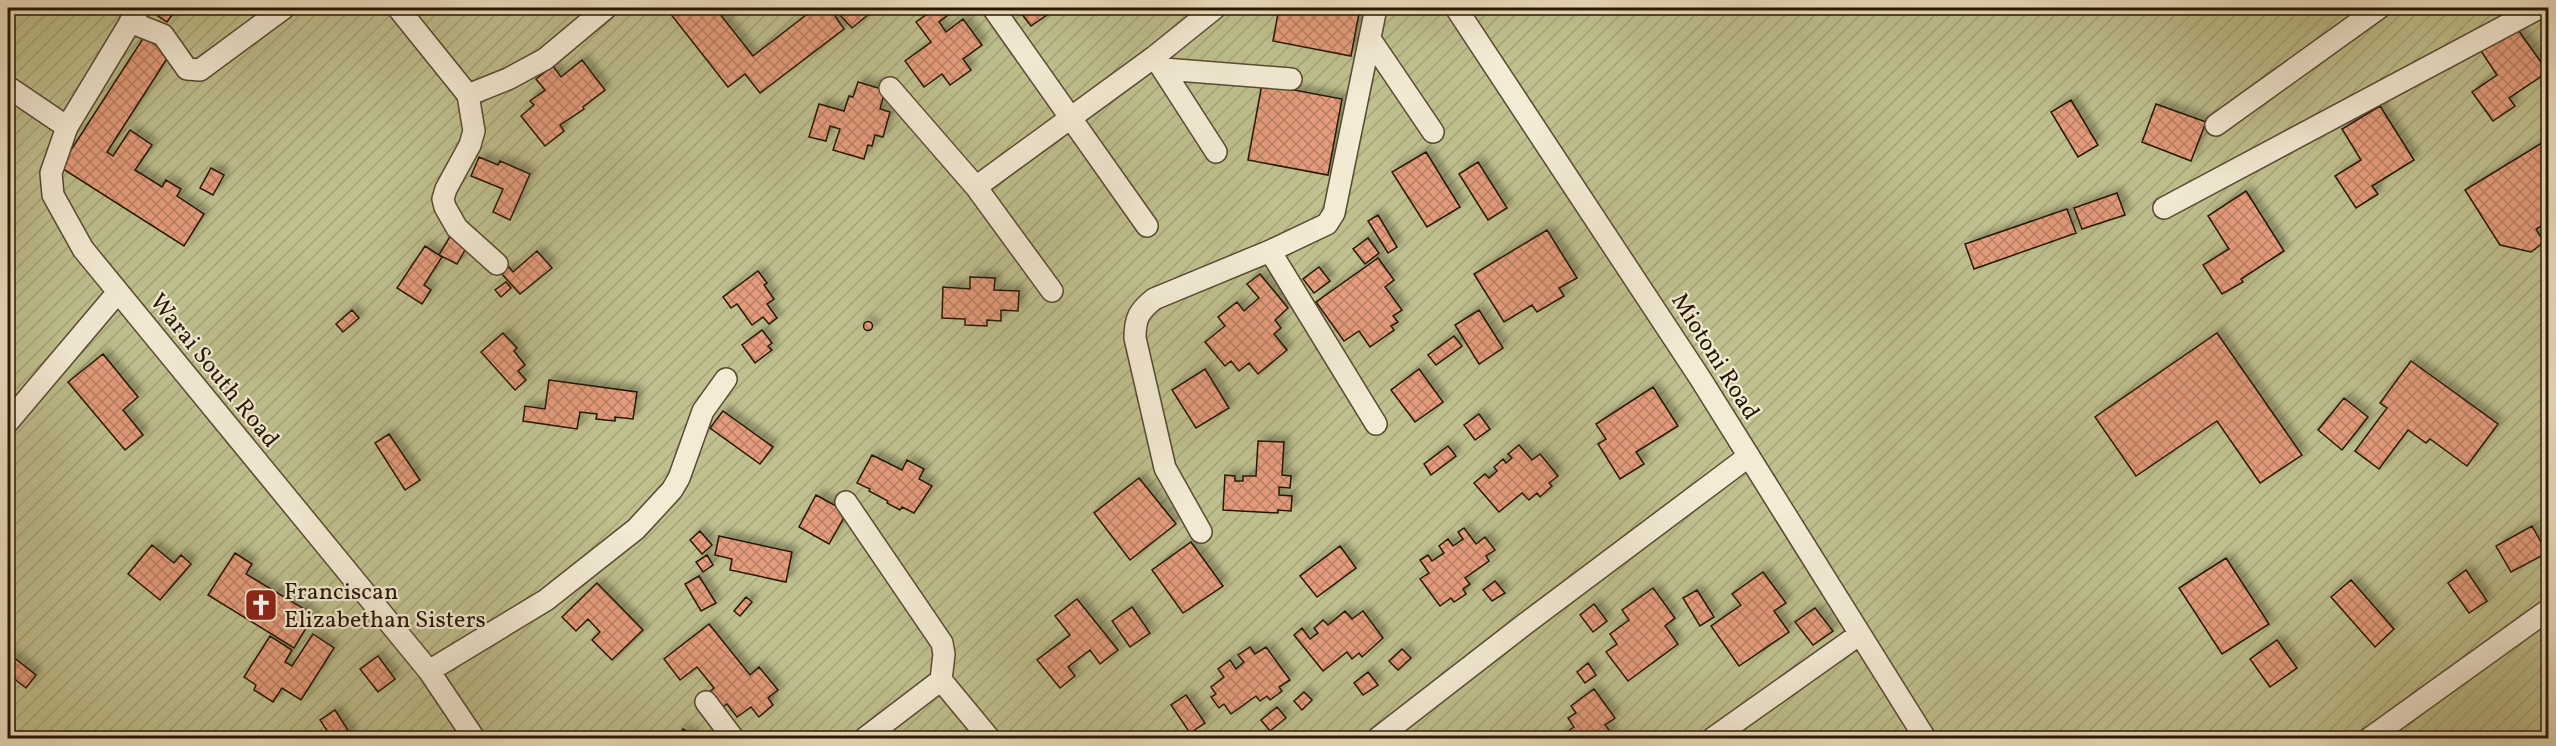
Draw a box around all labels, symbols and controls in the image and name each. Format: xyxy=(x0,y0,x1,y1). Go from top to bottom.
street label: Warai South Road xyxy=(141,287,286,456)
street label: Miotoni Road xyxy=(1662,287,1767,427)
place label: Franciscan Elizabethan Sisters xyxy=(284,576,486,638)
church icon: Franciscan Elizabethan Sisters xyxy=(243,587,279,623)

